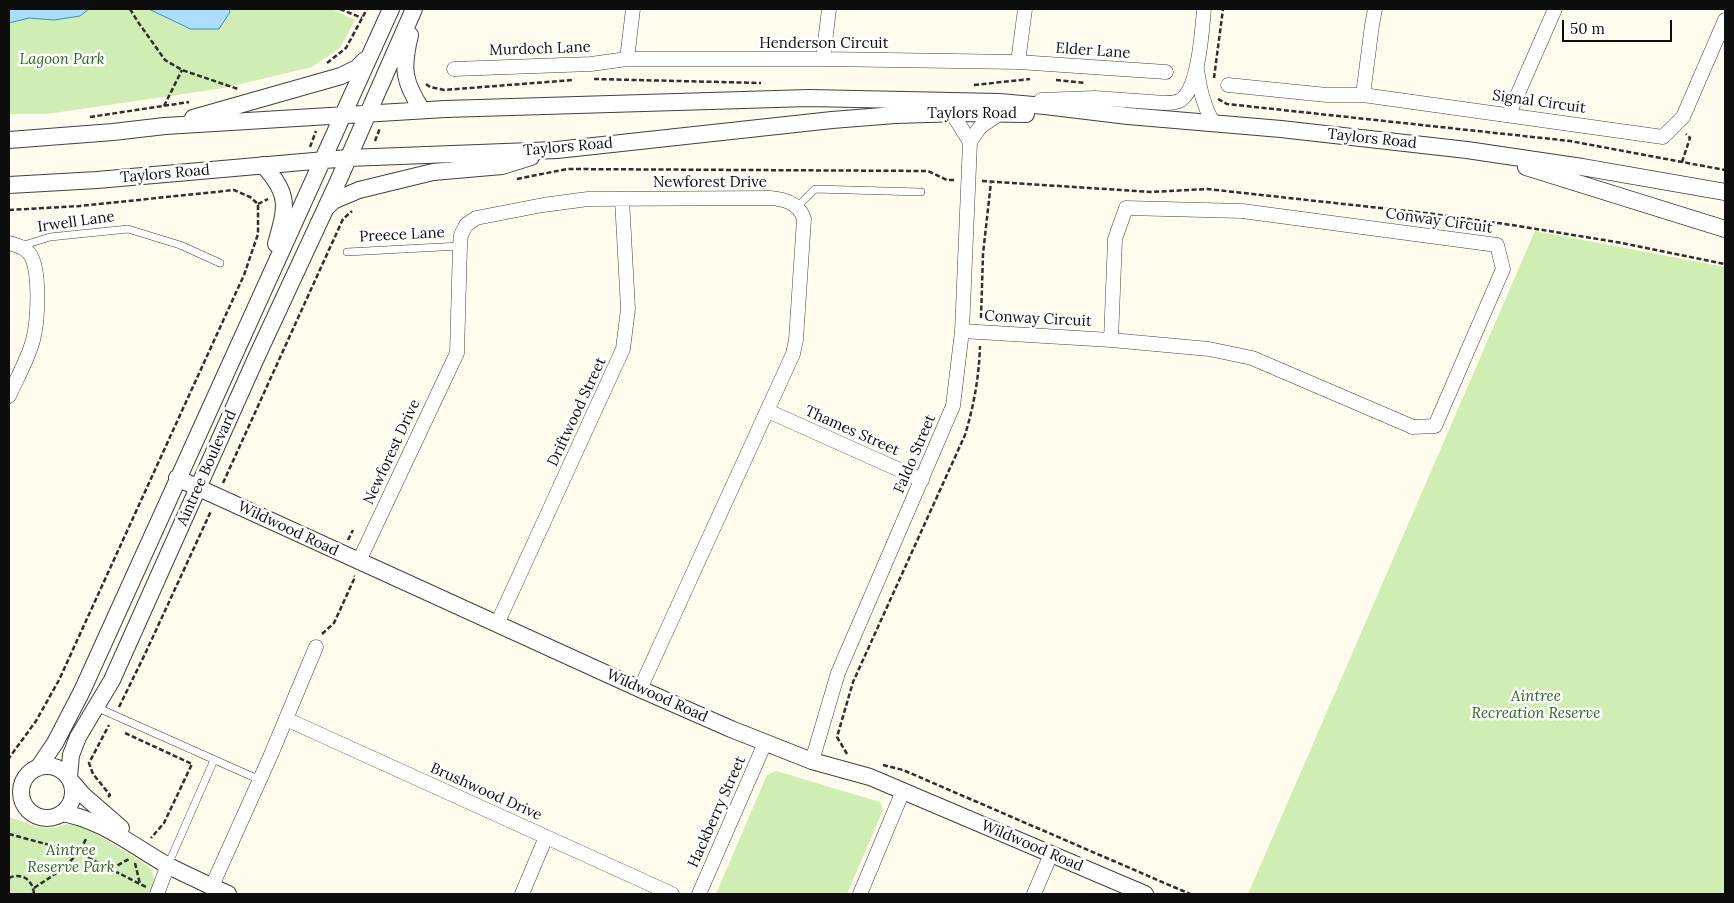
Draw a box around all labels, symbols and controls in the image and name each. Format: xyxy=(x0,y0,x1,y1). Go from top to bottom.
scale bar xyxy=(1564,10,1674,42)
text: 50 m xyxy=(1570,19,1605,38)
street label: Henderson Circuit xyxy=(759,35,889,53)
street label: Murdoch Lane xyxy=(489,38,591,60)
street label: Elder Lane xyxy=(1055,39,1131,63)
park label: Lagoon Park xyxy=(20,51,104,69)
street label: Signal Circuit xyxy=(1491,87,1587,117)
street label: Taylors Road xyxy=(927,105,1017,123)
street label: Taylors Road xyxy=(1326,125,1418,153)
street label: Taylors Road xyxy=(523,134,613,160)
street label: Taylors Road xyxy=(120,161,210,187)
street label: Newforest Drive xyxy=(653,174,767,192)
street label: Conway Circuit xyxy=(1384,205,1494,237)
street label: Irwell Lane xyxy=(36,208,116,236)
street label: Preece Lane xyxy=(359,224,445,246)
street label: Conway Circuit xyxy=(984,307,1092,331)
street label: Driftwood Street xyxy=(544,355,610,469)
street label: Newforest Drive xyxy=(360,397,424,507)
street label: Thames Street xyxy=(802,402,902,460)
street label: Aintree Boulevard xyxy=(173,407,241,529)
street label: Faldo Street xyxy=(890,412,940,496)
street label: Wildwood Road xyxy=(235,498,341,560)
street label: Wildwood Road xyxy=(604,666,710,726)
park label: Aintree Recreation Reserve xyxy=(1472,688,1600,723)
street label: Hackberry Street xyxy=(684,754,750,870)
street label: Brushwood Drive xyxy=(427,759,545,825)
street label: Wildwood Road xyxy=(978,816,1086,876)
park label: Aintree Reserve Park xyxy=(27,842,115,877)

